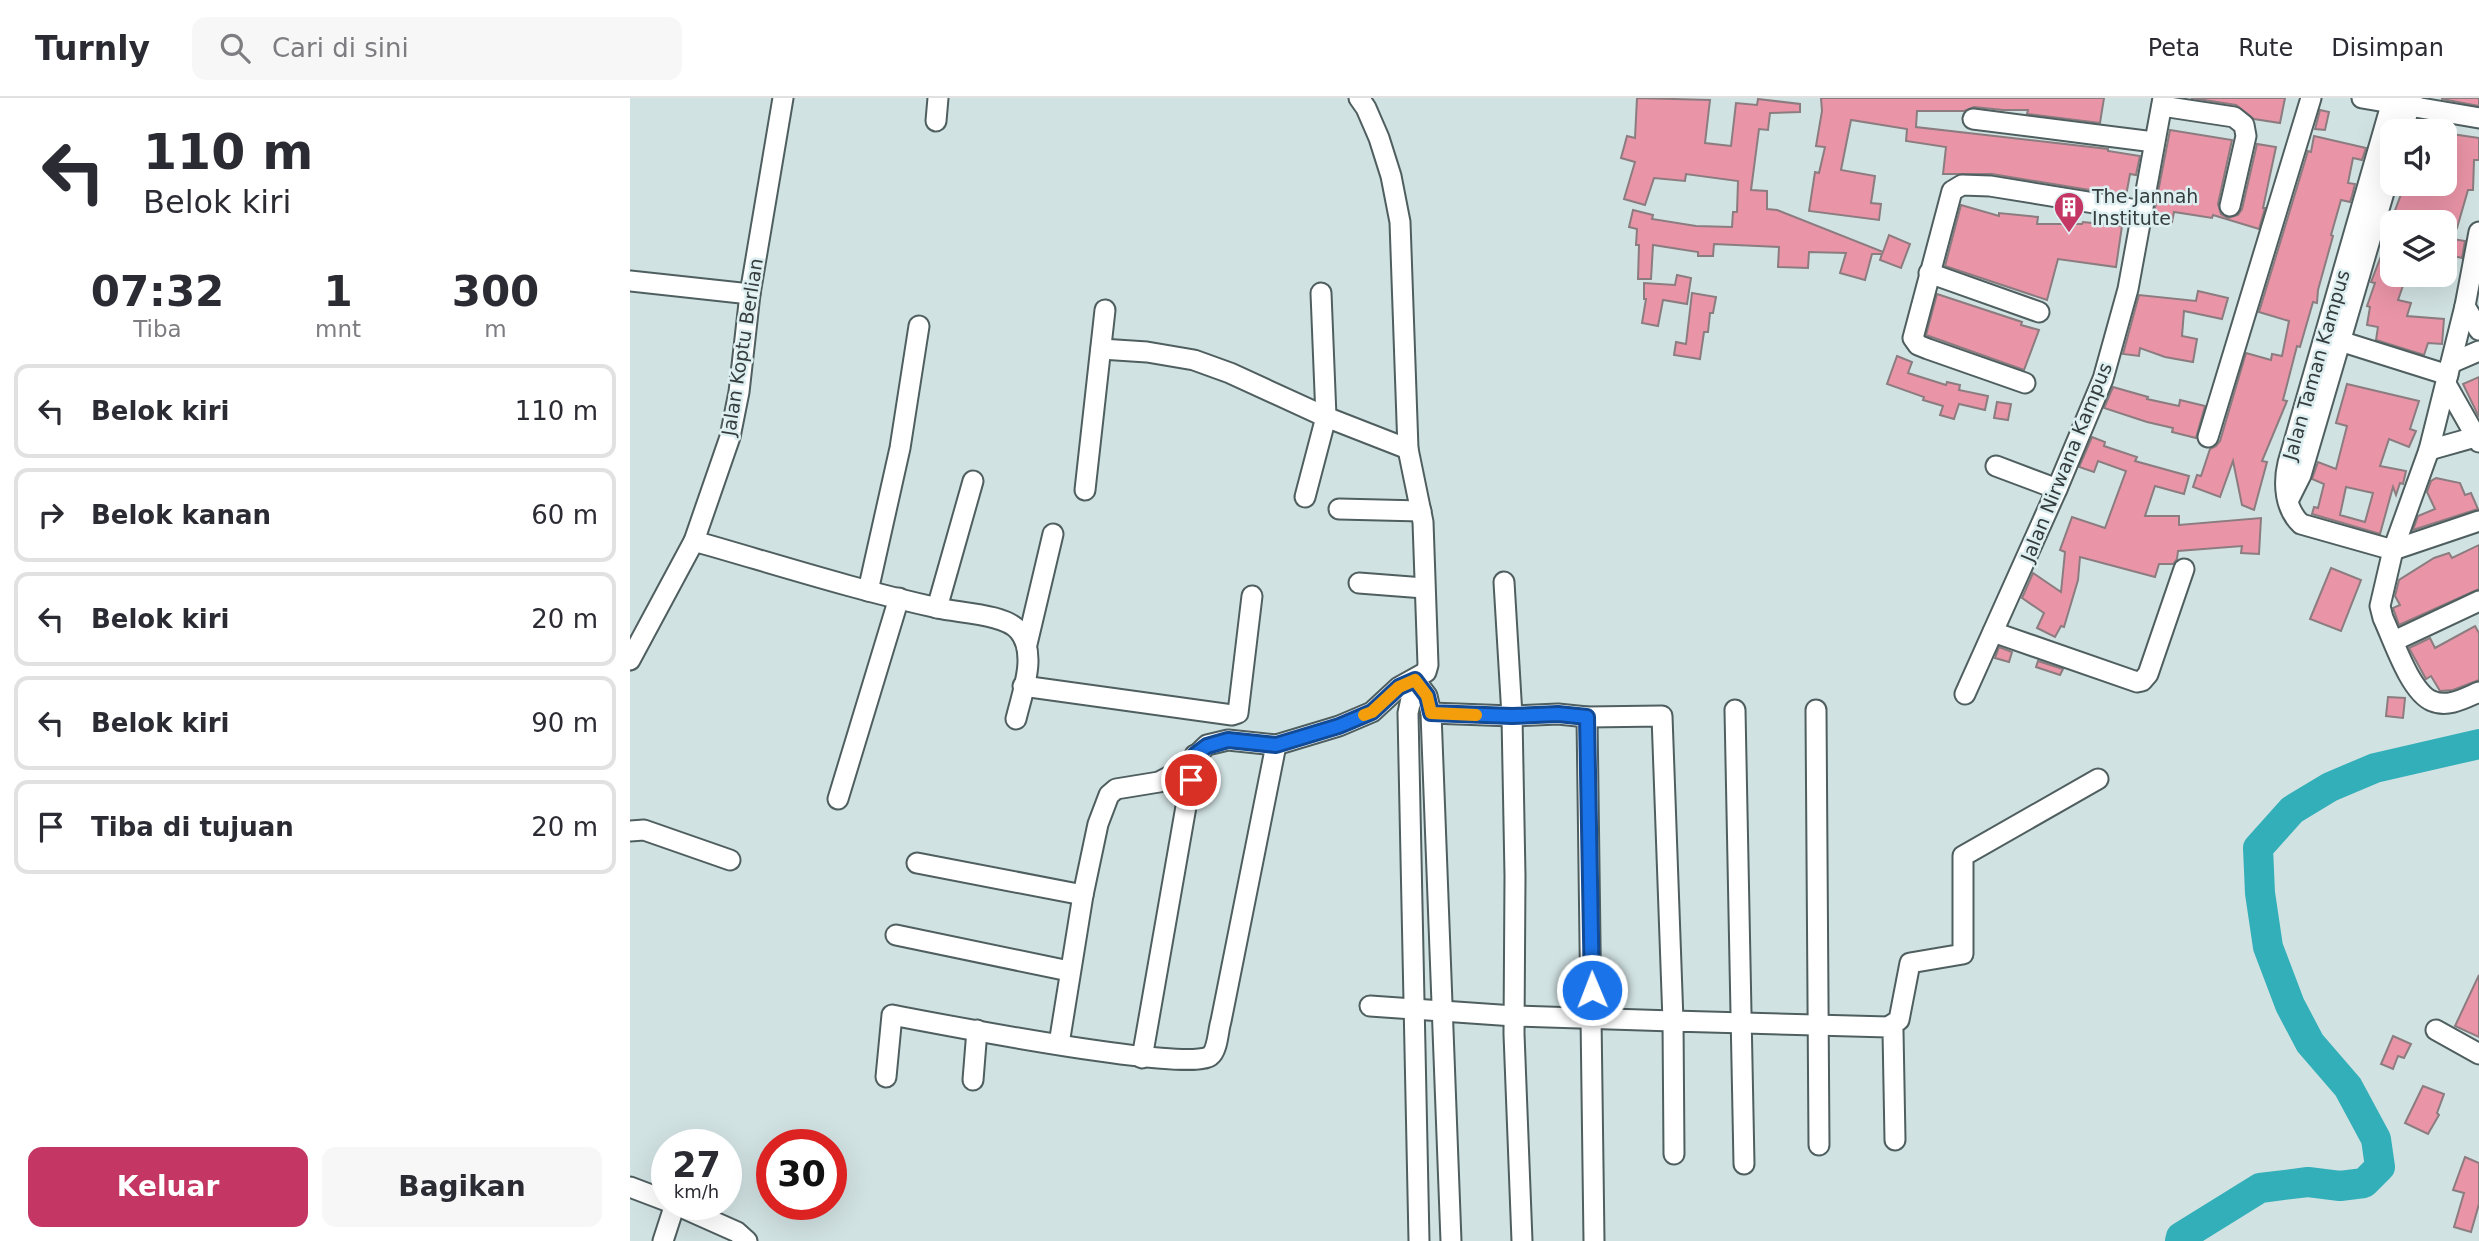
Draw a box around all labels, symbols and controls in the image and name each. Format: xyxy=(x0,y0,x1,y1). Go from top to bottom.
search box xyxy=(192,17,682,80)
text: Turnly xyxy=(35,29,150,68)
icon: search xyxy=(216,29,254,67)
text: Cari di sini xyxy=(272,33,409,63)
text: Peta xyxy=(2148,34,2200,62)
text: Rute xyxy=(2238,34,2293,62)
text: Disimpan xyxy=(2331,34,2444,62)
map controls xyxy=(2380,119,2457,287)
button: sound xyxy=(2380,119,2457,196)
text: 110 m xyxy=(143,124,313,181)
icon: left xyxy=(28,126,119,217)
text: Belok kiri xyxy=(143,183,291,221)
place label: The Jannah Institute xyxy=(2091,185,2198,229)
building icon: The Jannah Institute xyxy=(2052,190,2086,234)
button: layers xyxy=(2380,210,2457,287)
street label: Jalan Koptu Berlian xyxy=(717,257,767,438)
text: 07:32 xyxy=(91,267,224,316)
text: 1 xyxy=(323,267,353,316)
text: 300 xyxy=(452,267,539,316)
street label: Jalan Taman Kampus xyxy=(2278,267,2354,464)
text: Tiba xyxy=(133,316,182,342)
text: mnt xyxy=(315,316,361,342)
text: m xyxy=(484,316,507,342)
street label: Jalan Nirwana Kampus xyxy=(2016,359,2116,566)
icon: left xyxy=(32,392,70,430)
text: Belok kiri xyxy=(91,396,230,426)
text: 110 m xyxy=(515,396,598,426)
icon: right xyxy=(32,496,70,534)
text: Belok kanan xyxy=(91,500,271,530)
text: 60 m xyxy=(531,500,598,530)
icon: left xyxy=(32,600,70,638)
text: Belok kiri xyxy=(91,604,230,634)
text: 20 m xyxy=(531,604,598,634)
icon: left xyxy=(32,704,70,742)
text: Belok kiri xyxy=(91,708,230,738)
text: 90 m xyxy=(531,708,598,738)
pin xyxy=(1161,750,1221,810)
icon: arrive xyxy=(1172,761,1210,799)
icon: arrive xyxy=(32,808,70,846)
text: Tiba di tujuan xyxy=(91,812,294,842)
text: 20 m xyxy=(531,812,598,842)
position arrow xyxy=(1555,953,1629,1027)
speed limit sign: 30 xyxy=(756,1129,847,1220)
text: 27 xyxy=(672,1145,721,1185)
button: Keluar xyxy=(28,1147,308,1227)
button: Bagikan xyxy=(322,1147,602,1227)
text: km/h xyxy=(674,1181,719,1202)

